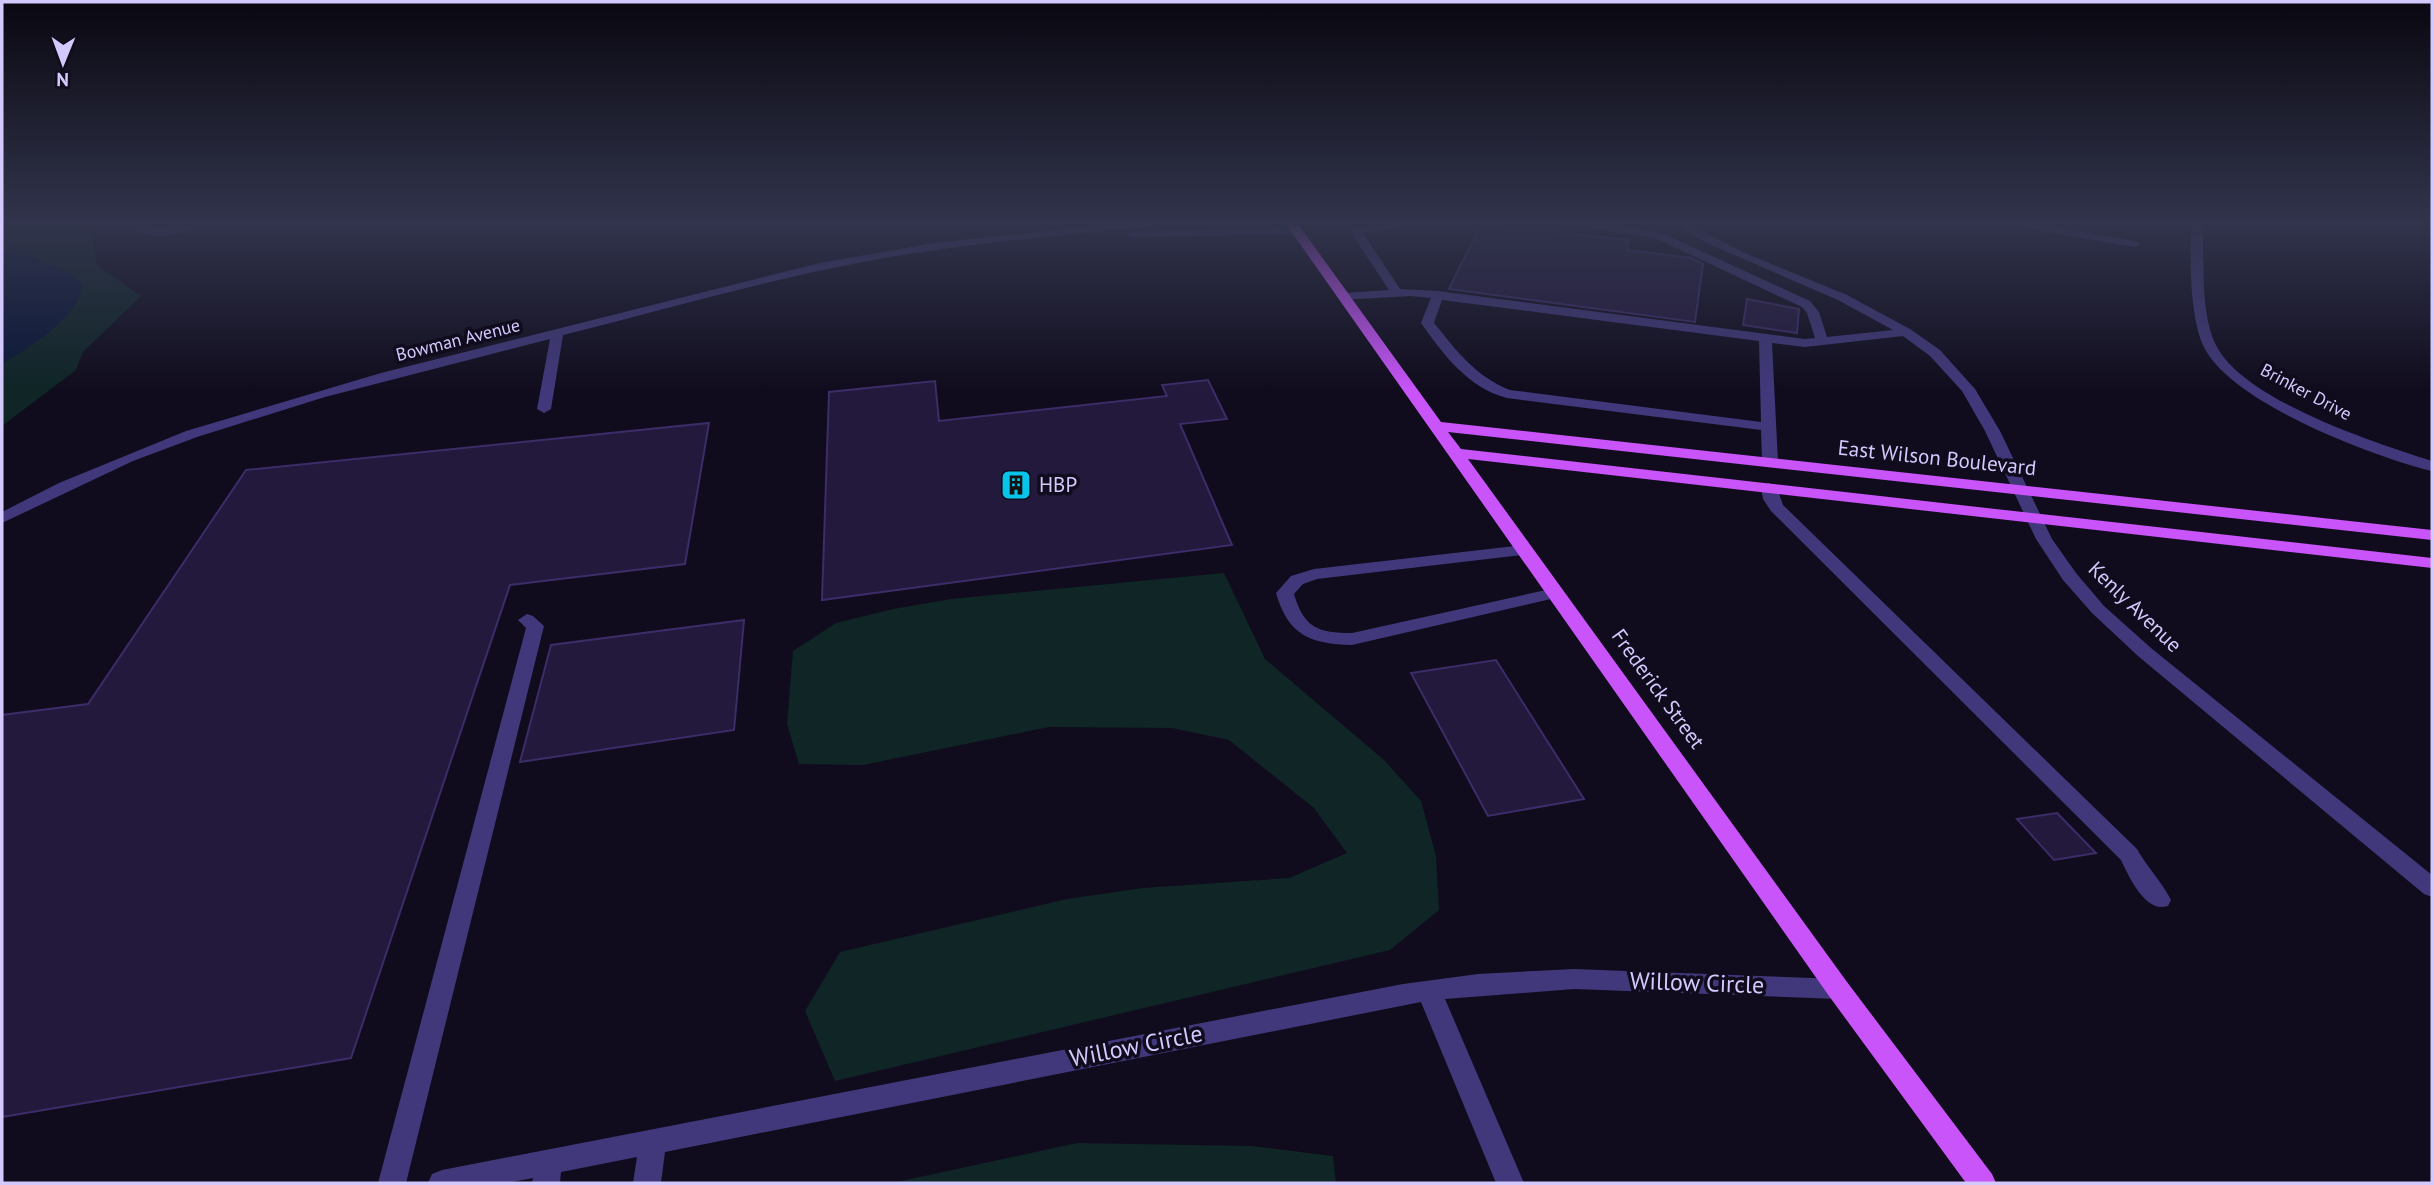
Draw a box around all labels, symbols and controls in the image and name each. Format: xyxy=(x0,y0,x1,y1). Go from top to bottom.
north arrow xyxy=(28,28,98,98)
text: N xyxy=(56,68,69,92)
street label: Bowman Avenue xyxy=(393,313,522,366)
street label: Brinker Drive xyxy=(2257,358,2356,425)
street label: East Wilson Boulevard xyxy=(1837,434,2038,481)
building icon: HBP xyxy=(999,468,1033,502)
place label: HBP xyxy=(1039,471,1077,498)
street label: Kenly Avenue xyxy=(2083,555,2188,658)
street label: Frederick Street xyxy=(1606,624,1711,754)
street label: Willow Circle xyxy=(1629,965,1765,1000)
street label: Willow Circle xyxy=(1067,1017,1205,1074)

